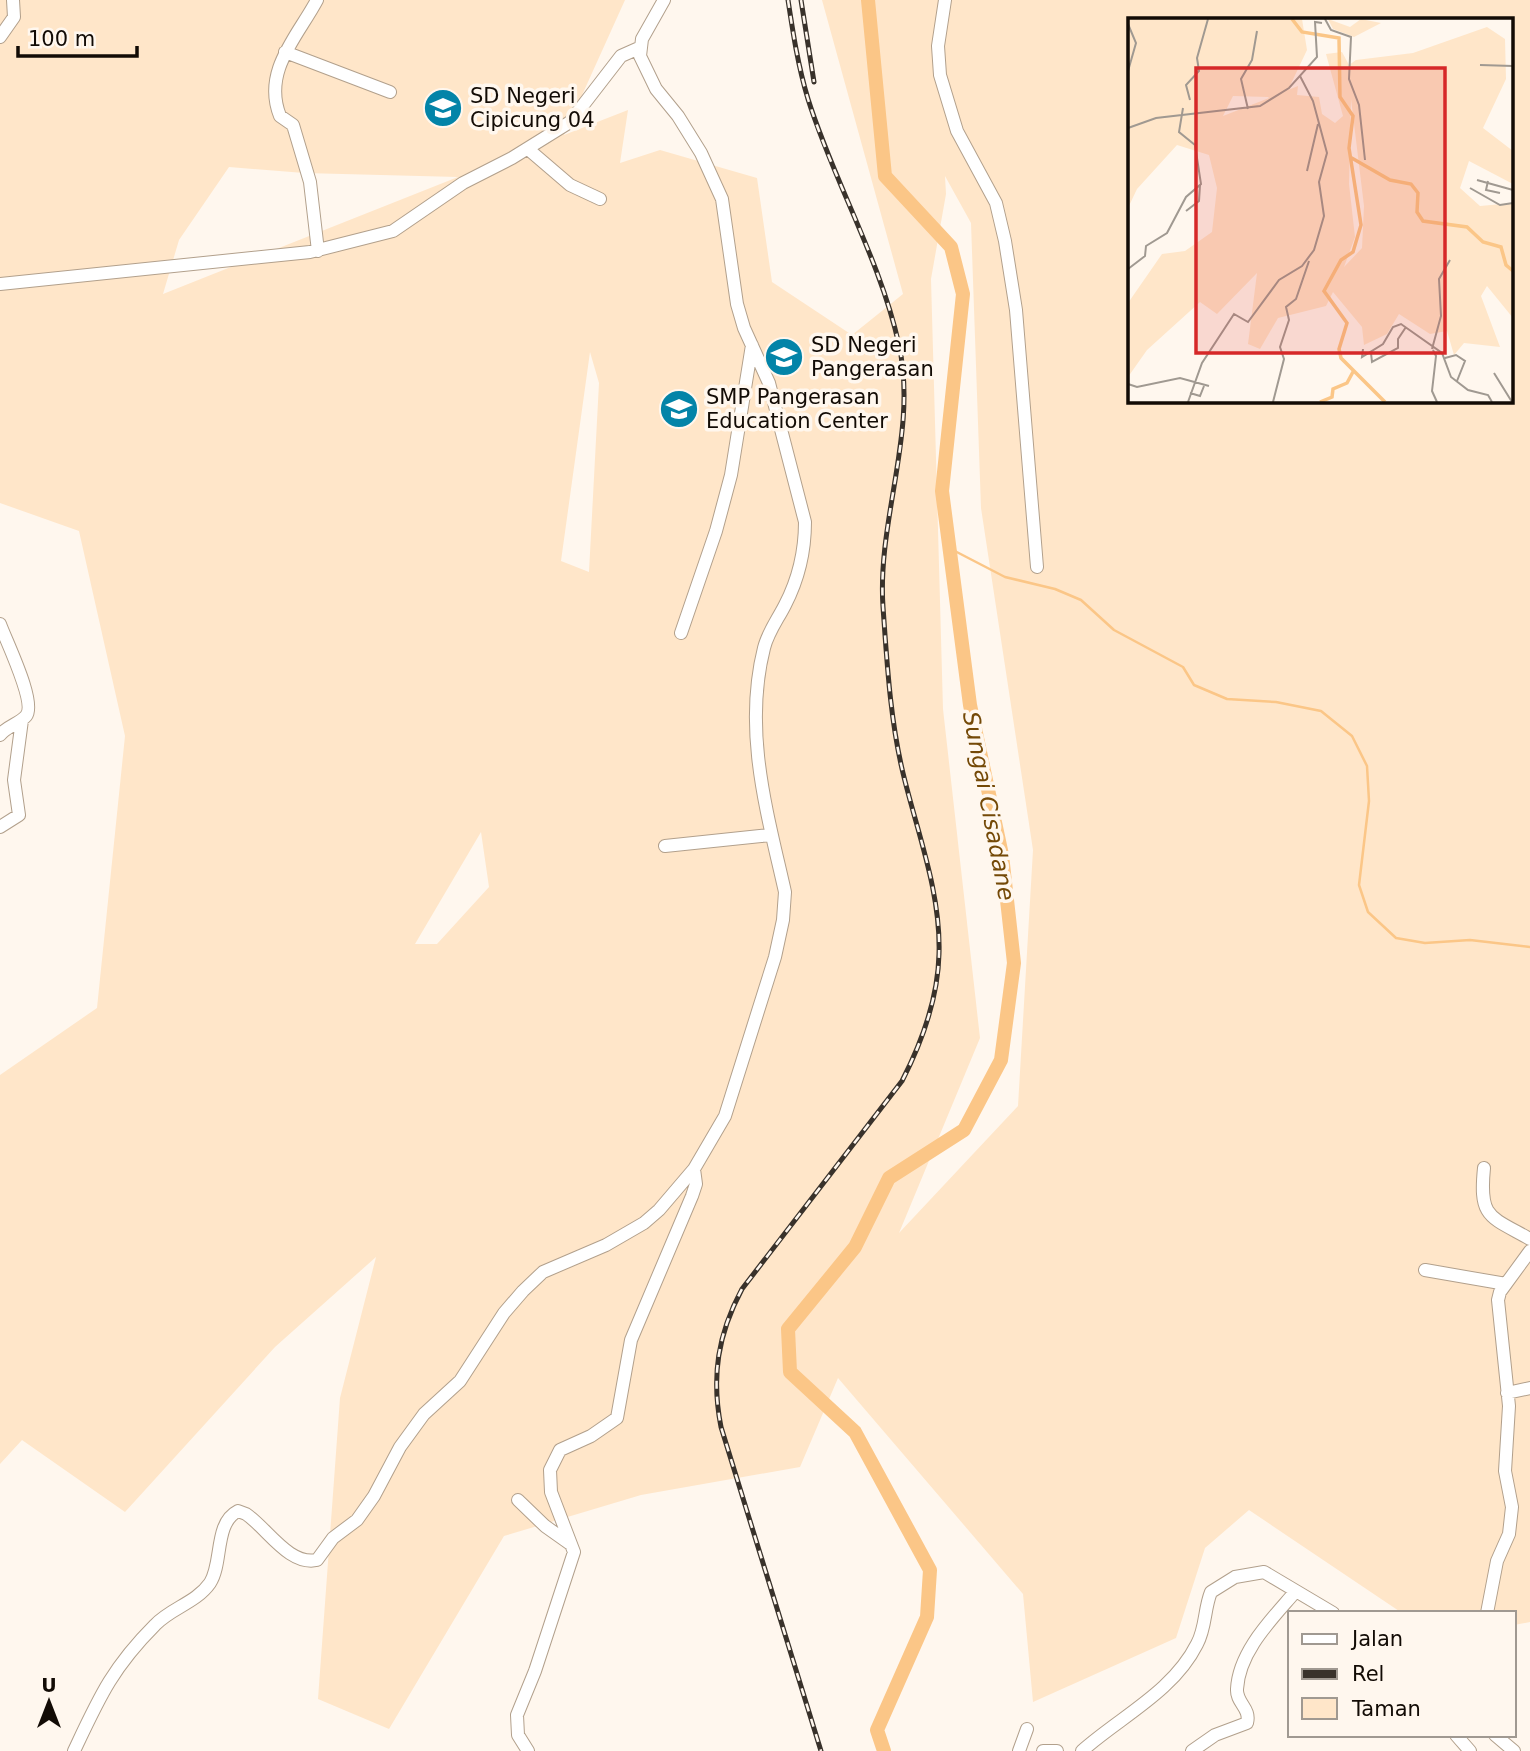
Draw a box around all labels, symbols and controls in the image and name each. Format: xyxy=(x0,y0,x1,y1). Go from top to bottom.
scale bar xyxy=(18,14,136,58)
inset map xyxy=(1128,18,1512,402)
text: 100 m xyxy=(28,27,95,51)
place label: SD Negeri Cipicung 04 xyxy=(470,84,595,132)
school or university icon: SD Negeri Cipicung 04 xyxy=(422,87,464,129)
place label: SD Negeri Pangerasan xyxy=(811,333,934,381)
school or university icon: SD Negeri Pangerasan xyxy=(763,336,805,378)
place label: SMP Pangerasan Education Center xyxy=(706,385,888,433)
school or university icon: SMP Pangerasan Education Center xyxy=(658,388,700,430)
water label: Sungai Cisadane xyxy=(958,709,1020,903)
legend xyxy=(1288,1611,1516,1737)
text: Jalan xyxy=(1350,1627,1403,1651)
text: Rel xyxy=(1352,1662,1384,1686)
north arrow xyxy=(14,1667,84,1737)
text: U xyxy=(41,1674,57,1696)
text: Taman xyxy=(1351,1697,1421,1721)

